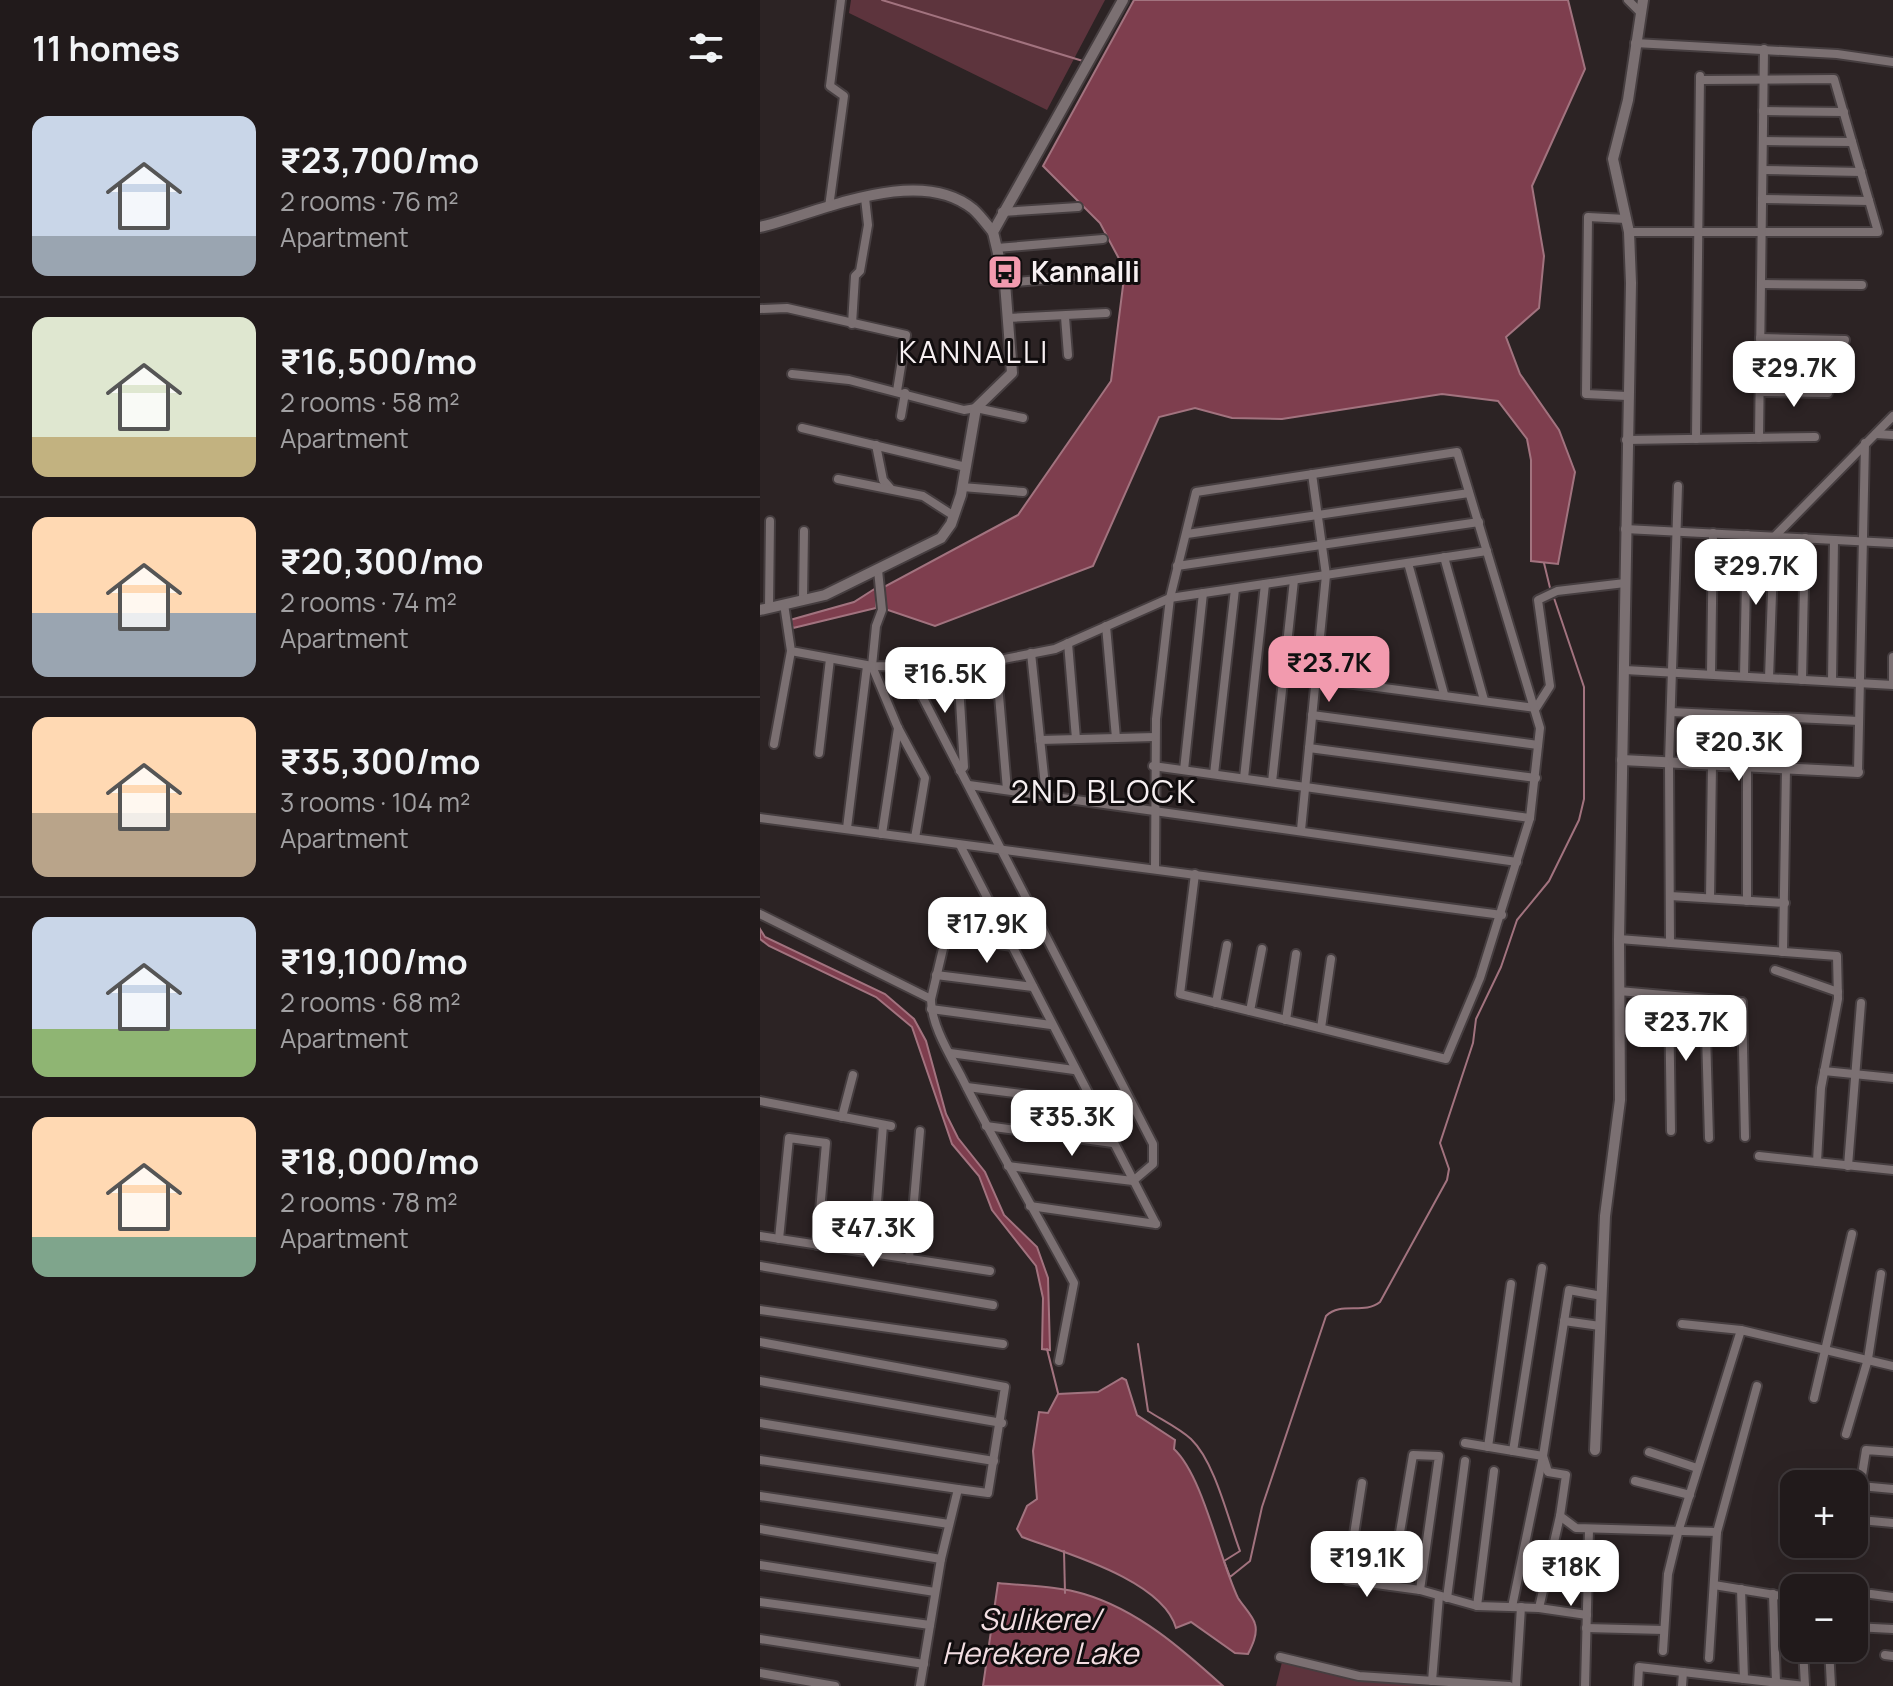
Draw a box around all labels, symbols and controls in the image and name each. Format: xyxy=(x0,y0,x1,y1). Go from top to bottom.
text: 11 homes xyxy=(32,25,180,71)
icon: filters xyxy=(684,26,728,70)
text: ₹23,700/mo xyxy=(280,137,479,183)
icon: home xyxy=(96,148,192,244)
text: 2 rooms · 76 m² xyxy=(280,183,459,219)
text: Apartment xyxy=(280,219,409,255)
place label: Kannalli xyxy=(1031,252,1140,290)
bus stop icon: Kannalli xyxy=(986,253,1024,291)
district label: KANNALLI xyxy=(899,331,1049,372)
text: ₹16,500/mo xyxy=(280,338,477,384)
pin: ₹29.7K xyxy=(1729,341,1859,409)
icon: home xyxy=(96,349,192,445)
text: ₹29.7K xyxy=(1751,349,1837,385)
text: 2 rooms · 58 m² xyxy=(280,384,460,420)
text: Apartment xyxy=(280,420,409,456)
text: ₹20,300/mo xyxy=(280,538,483,584)
pin: ₹29.7K xyxy=(1691,539,1821,607)
text: ₹29.7K xyxy=(1713,547,1799,583)
icon: home xyxy=(96,549,192,645)
text: 2 rooms · 74 m² xyxy=(280,584,457,620)
text: Apartment xyxy=(280,620,409,656)
pin: ₹23.7K xyxy=(1264,636,1394,704)
text: ₹23.7K xyxy=(1286,644,1372,680)
pin: ₹16.5K xyxy=(880,647,1010,715)
text: ₹16.5K xyxy=(903,655,987,691)
pin: ₹20.3K xyxy=(1674,715,1804,783)
text: ₹20.3K xyxy=(1695,723,1783,759)
text: ₹35,300/mo xyxy=(280,738,481,784)
icon: home xyxy=(96,749,192,845)
district label: 2ND BLOCK xyxy=(1011,769,1197,813)
text: 3 rooms · 104 m² xyxy=(280,784,470,820)
text: Apartment xyxy=(280,820,409,856)
pin: ₹17.9K xyxy=(922,897,1052,965)
text: ₹17.9K xyxy=(946,905,1028,941)
text: ₹19,100/mo xyxy=(280,938,468,984)
icon: home xyxy=(96,949,192,1045)
text: 2 rooms · 68 m² xyxy=(280,984,461,1020)
pin: ₹23.7K xyxy=(1621,995,1751,1063)
text: ₹23.7K xyxy=(1643,1003,1729,1039)
text: Apartment xyxy=(280,1020,409,1056)
pin: ₹35.3K xyxy=(1007,1090,1137,1158)
text: ₹35.3K xyxy=(1029,1098,1115,1134)
text: ₹18,000/mo xyxy=(280,1138,479,1184)
icon: home xyxy=(96,1149,192,1245)
text: 2 rooms · 78 m² xyxy=(280,1184,458,1220)
pin: ₹47.3K xyxy=(808,1201,938,1269)
text: ₹47.3K xyxy=(830,1209,916,1245)
text: Apartment xyxy=(280,1220,409,1256)
map controls xyxy=(1780,1470,1868,1662)
button: + xyxy=(1780,1470,1868,1558)
pin: ₹19.1K xyxy=(1302,1531,1432,1599)
text: ₹19.1K xyxy=(1329,1539,1405,1575)
pin: ₹18K xyxy=(1524,1540,1618,1608)
text: ₹18K xyxy=(1541,1548,1601,1584)
button: − xyxy=(1780,1574,1868,1662)
water label: Sulikere/ Herekere Lake xyxy=(942,1598,1140,1673)

